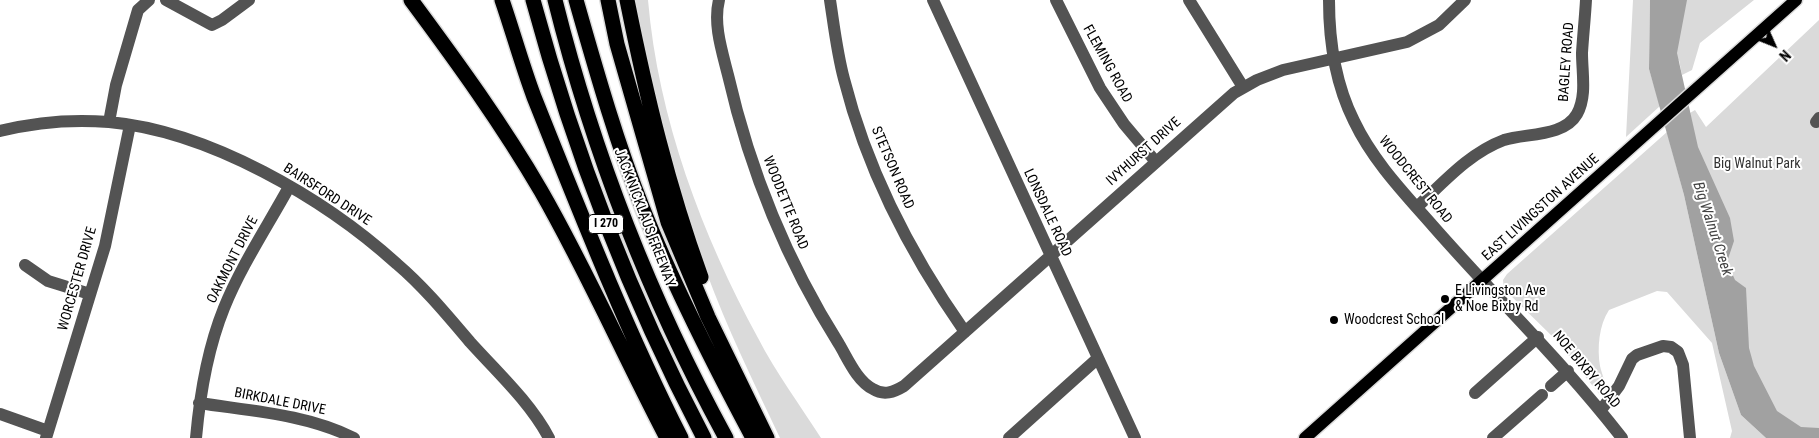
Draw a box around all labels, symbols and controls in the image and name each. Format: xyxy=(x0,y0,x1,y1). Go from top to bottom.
north arrow xyxy=(1749,20,1799,70)
street label: FLEMING ROAD xyxy=(1079,22,1135,106)
street label: BAGLEY ROAD xyxy=(1556,22,1578,102)
text: N xyxy=(1776,47,1794,64)
street label: IVYHURST DRIVE xyxy=(1103,114,1185,190)
street label: STETSON ROAD xyxy=(867,124,917,212)
street label: WOODCREST ROAD xyxy=(1375,133,1455,227)
street label: JACK NICKLAUS FREEWAY xyxy=(610,146,678,290)
street label: EAST LIVINGSTON AVENUE xyxy=(1479,151,1603,265)
street label: WOODETTE ROAD xyxy=(759,154,811,252)
park label: Big Walnut Park xyxy=(1713,156,1801,172)
street label: BAIRSFORD DRIVE xyxy=(280,160,374,230)
street label: LONSDALE ROAD xyxy=(1019,166,1075,260)
water label: Big Walnut Creek xyxy=(1688,180,1736,278)
street label: OAKMONT DRIVE xyxy=(204,214,262,306)
road number: I 270 xyxy=(588,214,624,233)
street label: WORCESTER DRIVE xyxy=(55,225,101,333)
place label: E Livingston Ave & Noe Bixby Rd xyxy=(1455,283,1546,316)
marker: E Livingston Ave & Noe Bixby Rd xyxy=(1439,293,1451,305)
place label: Woodcrest School xyxy=(1344,312,1444,328)
marker: Woodcrest School xyxy=(1328,314,1340,326)
street label: NOE BIXBY ROAD xyxy=(1549,328,1623,412)
street label: BIRKDALE DRIVE xyxy=(233,385,327,419)

